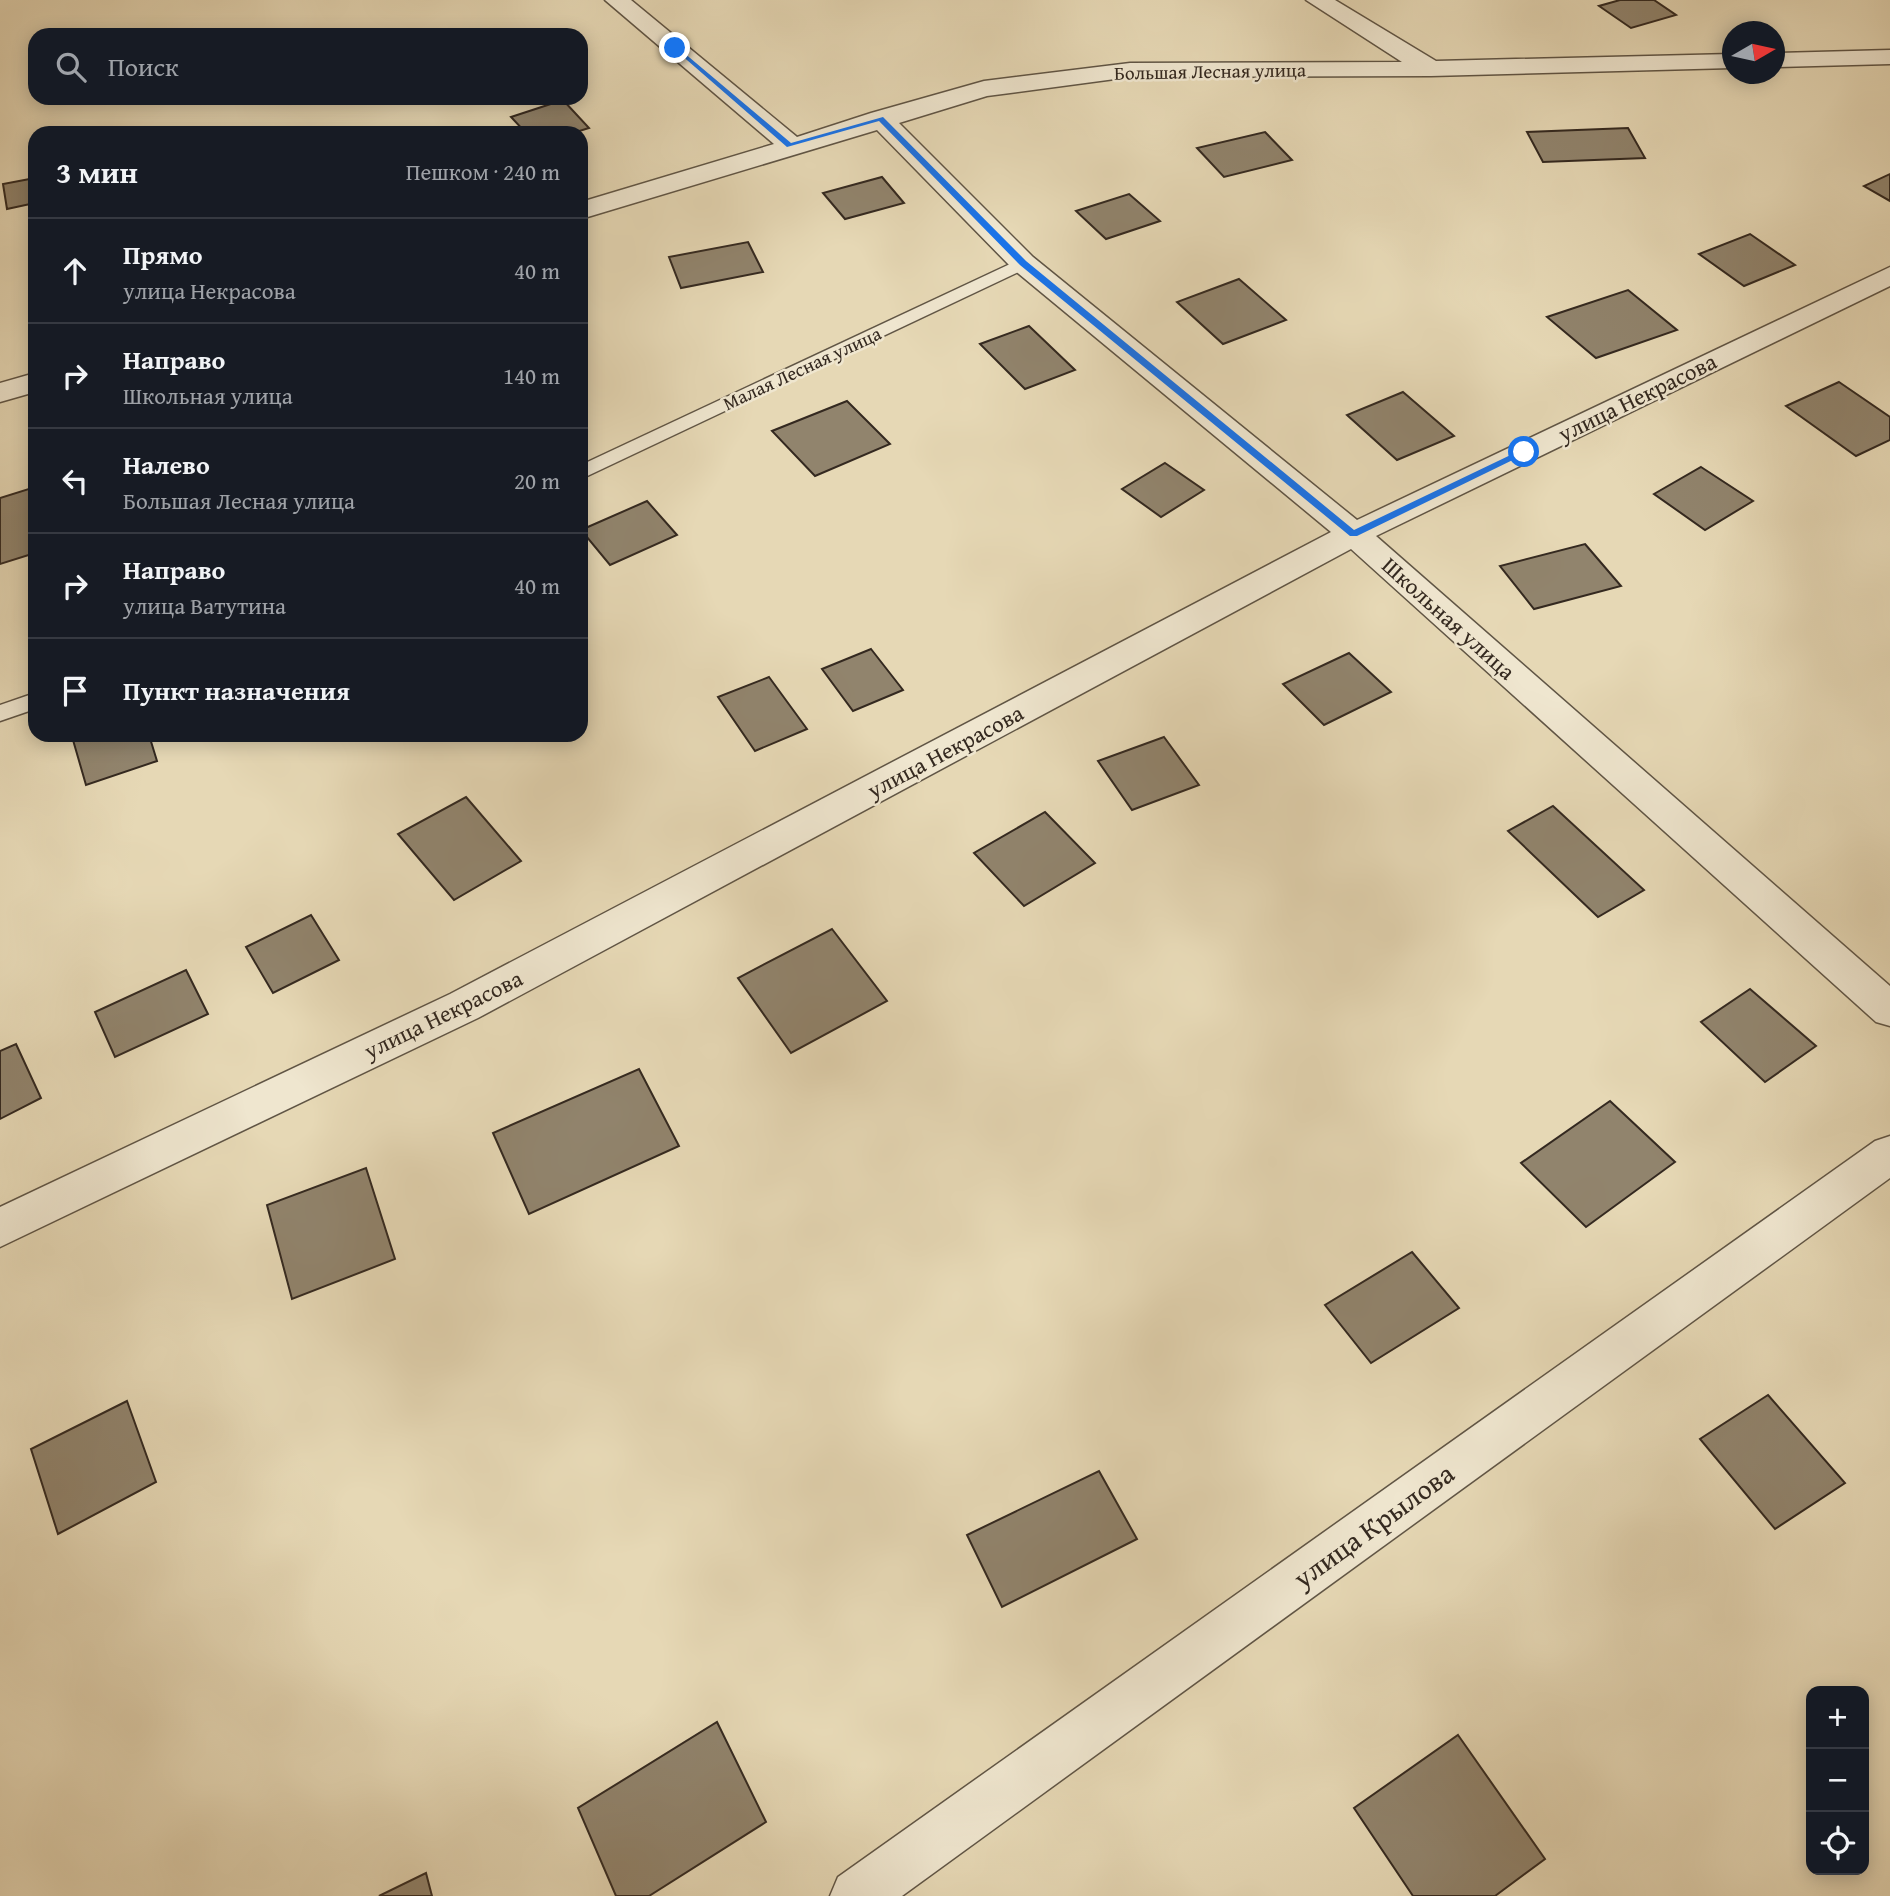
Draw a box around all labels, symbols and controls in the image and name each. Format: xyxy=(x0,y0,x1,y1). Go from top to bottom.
north arrow xyxy=(1722,21,1785,84)
search box xyxy=(28,28,588,105)
route end xyxy=(659,32,690,63)
text: Поиск xyxy=(108,47,179,86)
icon: search xyxy=(52,48,90,86)
street label: Большая Лесная улица xyxy=(1114,55,1306,87)
text: 3 мин xyxy=(56,150,138,194)
text: Пешком · 240 m xyxy=(406,155,560,188)
text: Прямо xyxy=(123,235,203,274)
icon: ahead xyxy=(56,252,94,290)
text: 40 m xyxy=(514,254,560,287)
text: улица Некрасова xyxy=(123,274,296,307)
street label: Малая Лесная улица xyxy=(718,319,886,417)
text: Направо xyxy=(123,340,225,379)
street label: улица Некрасова xyxy=(1551,344,1722,450)
icon: right xyxy=(56,357,94,395)
text: 140 m xyxy=(503,359,560,392)
text: Школьная улица xyxy=(123,379,293,412)
route start xyxy=(1508,436,1539,467)
text: Налево xyxy=(123,445,210,484)
icon: left xyxy=(56,462,94,500)
text: 20 m xyxy=(514,464,560,497)
text: Большая Лесная улица xyxy=(123,484,355,517)
street label: Школьная улица xyxy=(1375,549,1523,687)
text: Направо xyxy=(123,550,225,589)
icon: right xyxy=(56,567,94,605)
text: 40 m xyxy=(514,569,560,602)
text: улица Ватутина xyxy=(123,589,286,622)
text: Пункт назначения xyxy=(123,671,350,710)
icon: arrive xyxy=(56,672,94,710)
street label: улица Некрасова xyxy=(860,696,1029,807)
street label: улица Некрасова xyxy=(357,961,528,1067)
street label: улица Крылова xyxy=(1283,1452,1463,1598)
map controls xyxy=(1806,1686,1869,1875)
button: + xyxy=(1806,1686,1869,1749)
button: − xyxy=(1806,1749,1869,1812)
button: locate xyxy=(1806,1812,1869,1875)

